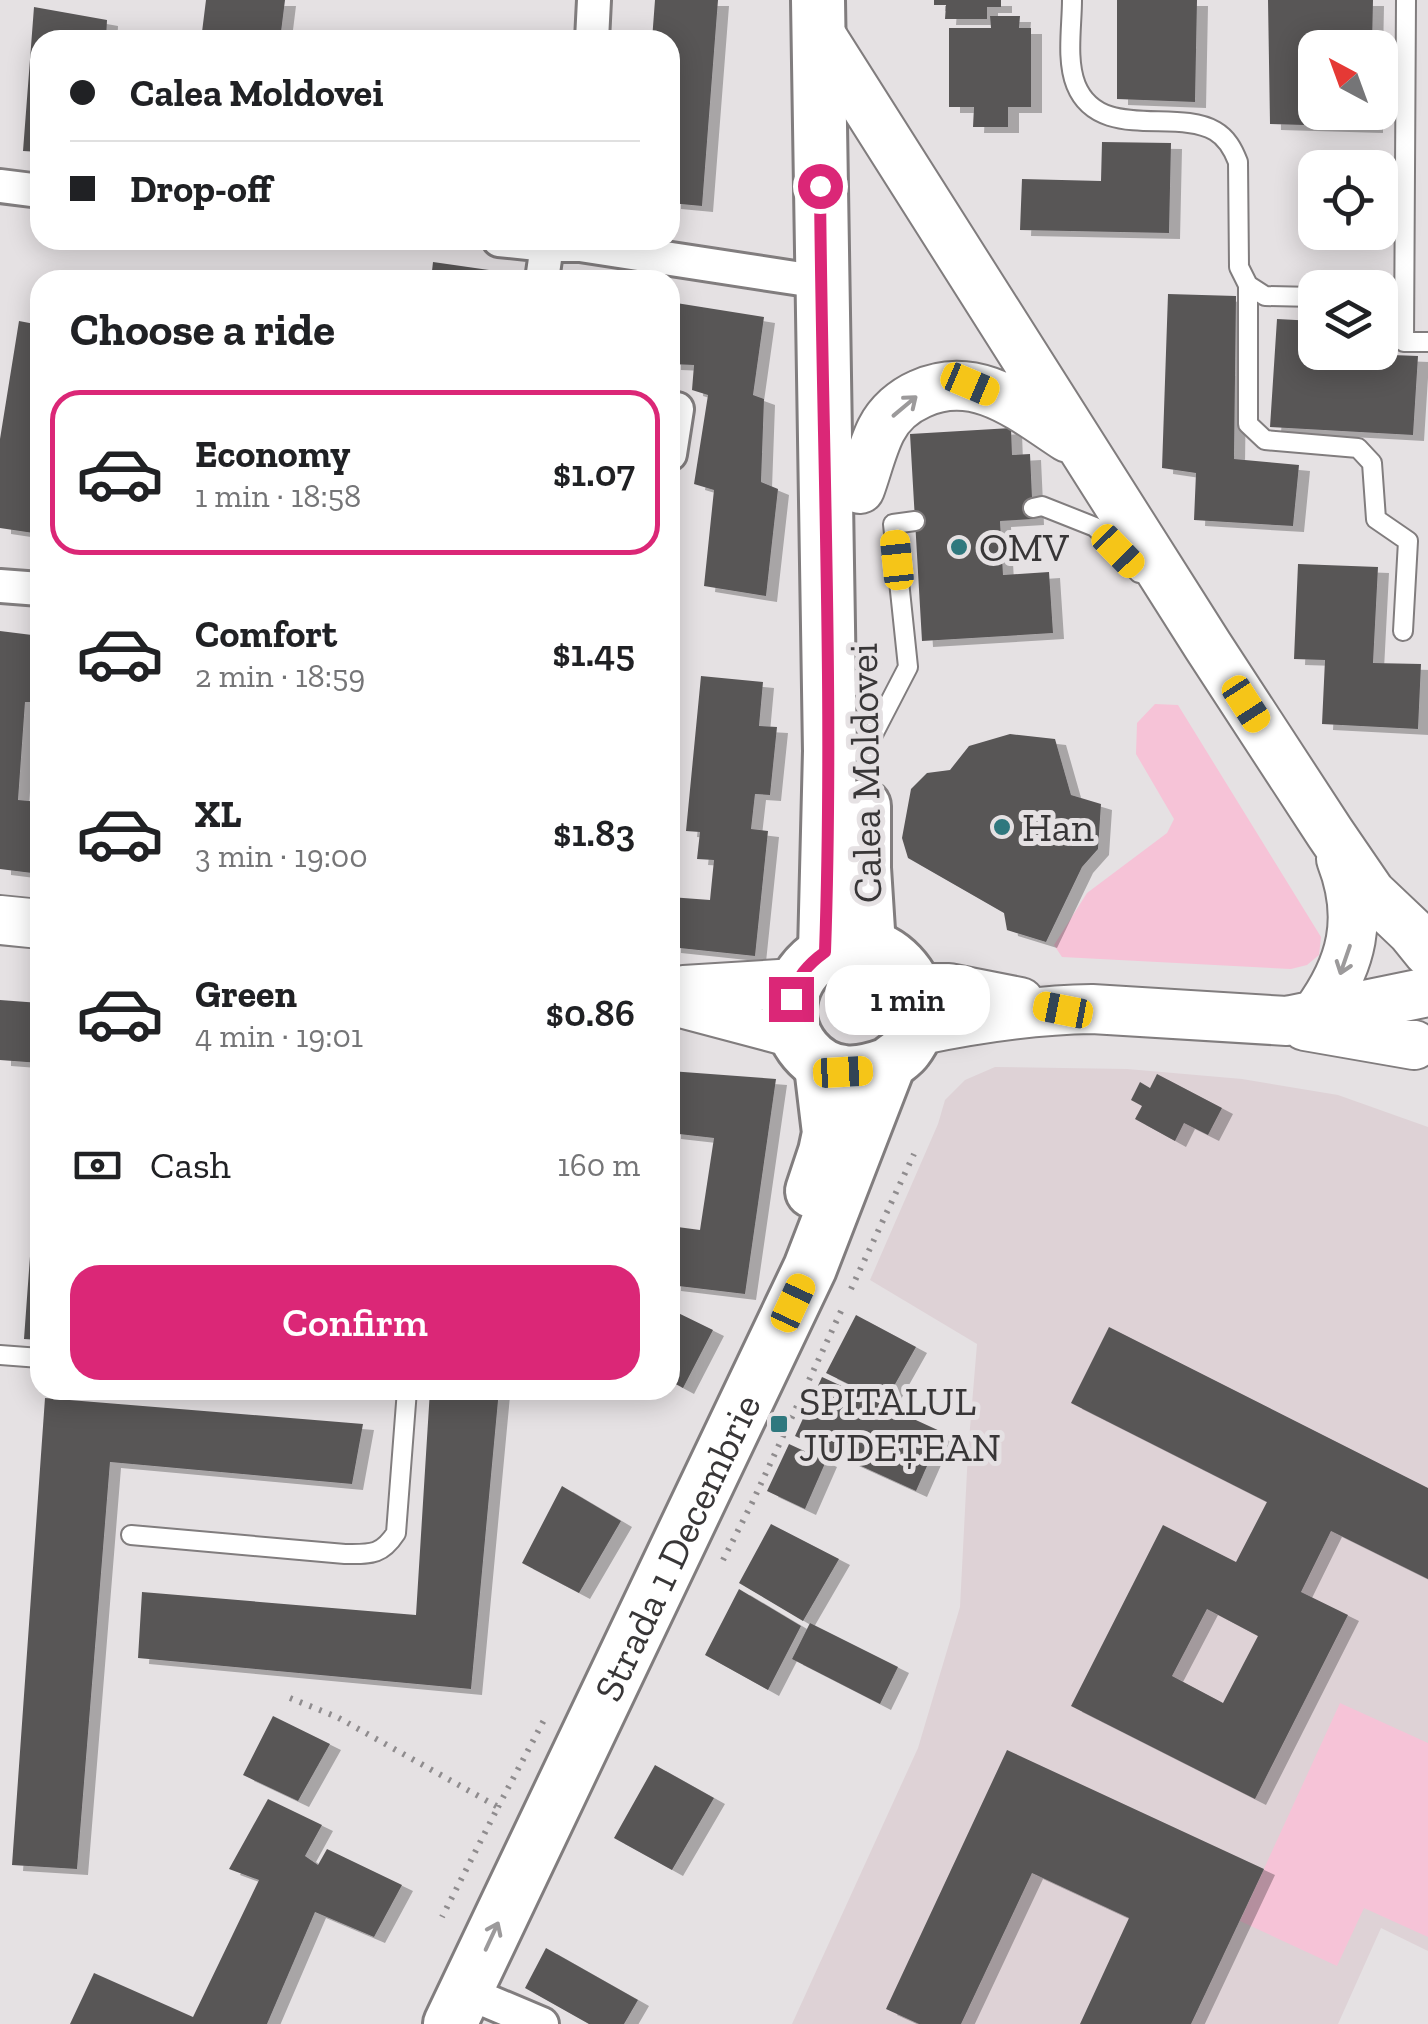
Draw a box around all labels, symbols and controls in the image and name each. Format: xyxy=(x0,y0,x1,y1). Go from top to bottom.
north arrow xyxy=(1298,30,1398,130)
map controls xyxy=(1298,30,1398,370)
text: Calea Moldovei xyxy=(130,70,384,116)
button: locate xyxy=(1298,150,1398,250)
route start xyxy=(798,164,843,209)
text: Drop-off xyxy=(130,166,271,212)
button: layers xyxy=(1298,270,1398,370)
text: Choose a ride xyxy=(70,303,335,357)
car xyxy=(937,358,1003,410)
one-way arrow xyxy=(891,395,918,417)
icon: car xyxy=(75,428,165,518)
text: Economy xyxy=(195,431,350,477)
text: $1.07 xyxy=(553,450,635,496)
text: 1 min · 18:58 xyxy=(195,477,361,515)
car xyxy=(1086,519,1150,583)
place label: OMV xyxy=(979,523,1069,571)
car xyxy=(879,529,915,591)
marker: OMV xyxy=(948,536,970,558)
icon: car xyxy=(75,608,165,698)
text: Comfort xyxy=(195,611,337,657)
text: $1.45 xyxy=(552,630,635,676)
street label: Calea Moldovei xyxy=(839,643,891,903)
text: 2 min · 18:59 xyxy=(195,657,365,695)
car xyxy=(1217,671,1275,737)
icon: car xyxy=(75,788,165,878)
text: XL xyxy=(195,791,242,837)
place label: Han xyxy=(1022,803,1094,851)
text: $1.83 xyxy=(553,810,635,856)
marker: Han xyxy=(991,816,1013,838)
text: 3 min · 19:00 xyxy=(195,837,368,875)
one-way arrow xyxy=(1335,943,1353,974)
callout: 1 min xyxy=(826,964,991,1034)
icon: car xyxy=(75,968,165,1058)
text: Green xyxy=(195,971,297,1017)
route end xyxy=(769,977,814,1022)
text: 1 min xyxy=(870,981,945,1019)
text: $0.86 xyxy=(546,990,635,1036)
car xyxy=(1031,990,1095,1030)
text: 4 min · 19:01 xyxy=(195,1017,363,1055)
car xyxy=(812,1055,874,1089)
icon: cash xyxy=(70,1138,125,1193)
text: Cash xyxy=(150,1142,231,1188)
text: 160 m xyxy=(557,1146,640,1184)
button: Confirm xyxy=(70,1265,640,1380)
car xyxy=(767,1269,819,1337)
place label: SPITALUL JUDEȚEAN xyxy=(799,1377,1001,1471)
street label: Strada 1 Decembrie xyxy=(583,1386,771,1708)
marker: SPITALUL JUDEȚEAN xyxy=(768,1413,790,1435)
one-way arrow xyxy=(483,1922,502,1952)

